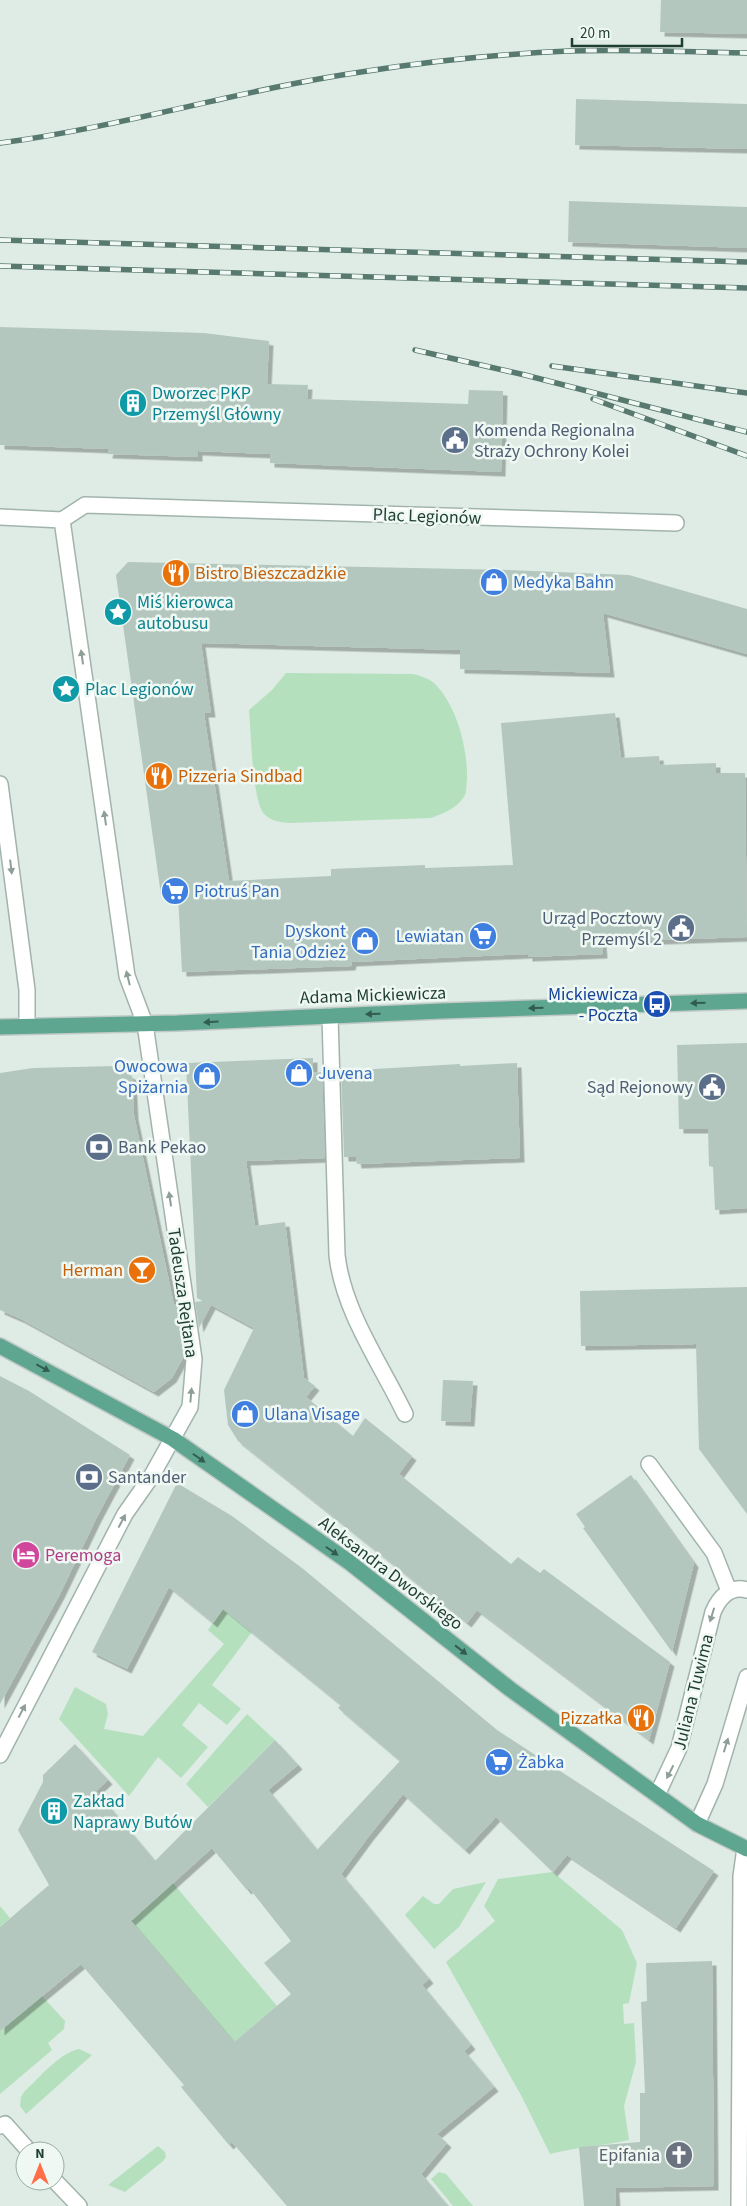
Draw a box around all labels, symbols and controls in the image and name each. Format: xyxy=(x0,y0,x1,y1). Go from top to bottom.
scale bar xyxy=(572,15,682,47)
text: 20 m xyxy=(580,23,610,44)
place label: Dworzec PKP Przemyśl Główny xyxy=(152,381,282,427)
building icon: Dworzec PKP Przemyśl Główny xyxy=(118,388,148,418)
place label: Komenda Regionalna Straży Ochrony Kolei xyxy=(474,418,635,464)
public building icon: Komenda Regionalna Straży Ochrony Kolei xyxy=(440,425,470,455)
street label: Plac Legionów xyxy=(372,502,482,531)
restaurant icon: Bistro Bieszczadzkie xyxy=(161,558,191,588)
place label: Bistro Bieszczadzkie xyxy=(195,561,346,586)
shop icon: Medyka Bahn xyxy=(479,567,509,597)
place label: Medyka Bahn xyxy=(513,570,614,595)
place label: Miś kierowca autobusu xyxy=(137,590,234,636)
place icon: Miś kierowca autobusu xyxy=(103,597,133,627)
one-way arrow xyxy=(77,648,85,664)
place icon: Plac Legionów xyxy=(51,674,81,704)
place label: Plac Legionów xyxy=(85,677,194,702)
restaurant icon: Pizzeria Sindbad xyxy=(144,761,174,791)
place label: Pizzeria Sindbad xyxy=(178,764,303,789)
one-way arrow xyxy=(101,809,109,825)
one-way arrow xyxy=(7,859,15,875)
supermarket icon: Piotruś Pan xyxy=(160,876,190,906)
place label: Piotruś Pan xyxy=(194,879,280,904)
place label: Urząd Pocztowy Przemyśl 2 xyxy=(542,906,663,952)
public building icon: Urząd Pocztowy Przemyśl 2 xyxy=(666,913,696,943)
place label: Dyskont Tania Odzież xyxy=(251,919,346,965)
supermarket icon: Lewiatan xyxy=(468,921,498,951)
place label: Lewiatan xyxy=(396,924,464,949)
shop icon: Dyskont Tania Odzież xyxy=(350,926,380,956)
one-way arrow xyxy=(124,971,132,986)
street label: Adama Mickiewicza xyxy=(299,980,447,1011)
place label: Mickiewicza - Poczta xyxy=(548,982,638,1028)
bus stop icon: Mickiewicza - Poczta xyxy=(642,989,672,1019)
one-way arrow xyxy=(690,999,706,1007)
one-way arrow xyxy=(528,1004,544,1012)
one-way arrow xyxy=(365,1010,381,1018)
one-way arrow xyxy=(203,1018,219,1026)
place label: Owocowa Spiżarnia xyxy=(114,1054,188,1100)
shop icon: Juvena xyxy=(284,1058,314,1088)
shop icon: Owocowa Spiżarnia xyxy=(192,1061,222,1091)
place label: Juvena xyxy=(318,1061,373,1086)
public building icon: Sąd Rejonowy xyxy=(697,1072,727,1102)
place label: Sąd Rejonowy xyxy=(587,1075,694,1100)
bank icon: Bank Pekao xyxy=(84,1132,114,1162)
place label: Bank Pekao xyxy=(118,1135,206,1160)
one-way arrow xyxy=(166,1191,174,1207)
street label: Tadeusza Rejtana xyxy=(161,1227,204,1360)
bar icon: Herman xyxy=(127,1255,157,1285)
place label: Herman xyxy=(62,1258,123,1283)
one-way arrow xyxy=(36,1364,50,1373)
one-way arrow xyxy=(187,1387,195,1403)
shop icon: Ulana Visage xyxy=(230,1399,260,1429)
place label: Ulana Visage xyxy=(264,1402,360,1427)
one-way arrow xyxy=(192,1453,206,1463)
bank icon: Santander xyxy=(74,1462,104,1492)
place label: Santander xyxy=(108,1465,187,1490)
street label: Aleksandra Dworskiego xyxy=(313,1511,468,1636)
one-way arrow xyxy=(118,1513,126,1528)
hotel icon: Peremoga xyxy=(11,1540,41,1570)
place label: Peremoga xyxy=(45,1543,121,1568)
one-way arrow xyxy=(326,1546,339,1556)
one-way arrow xyxy=(708,1608,716,1623)
street label: Juliana Tuwima xyxy=(667,1631,720,1753)
one-way arrow xyxy=(454,1645,468,1655)
restaurant icon: Pizzałka xyxy=(626,1703,656,1733)
one-way arrow xyxy=(18,1705,27,1718)
place label: Pizzałka xyxy=(560,1706,622,1731)
one-way arrow xyxy=(723,1738,731,1753)
supermarket icon: Żabka xyxy=(484,1747,514,1777)
place label: Żabka xyxy=(518,1750,564,1775)
one-way arrow xyxy=(665,1764,674,1779)
place label: Zakład Naprawy Butów xyxy=(73,1789,192,1835)
building icon: Zakład Naprawy Butów xyxy=(39,1796,69,1826)
church icon: Epifania xyxy=(664,2140,694,2170)
north arrow xyxy=(15,2141,65,2191)
place label: Epifania xyxy=(599,2143,660,2168)
text: N xyxy=(35,2144,45,2164)

